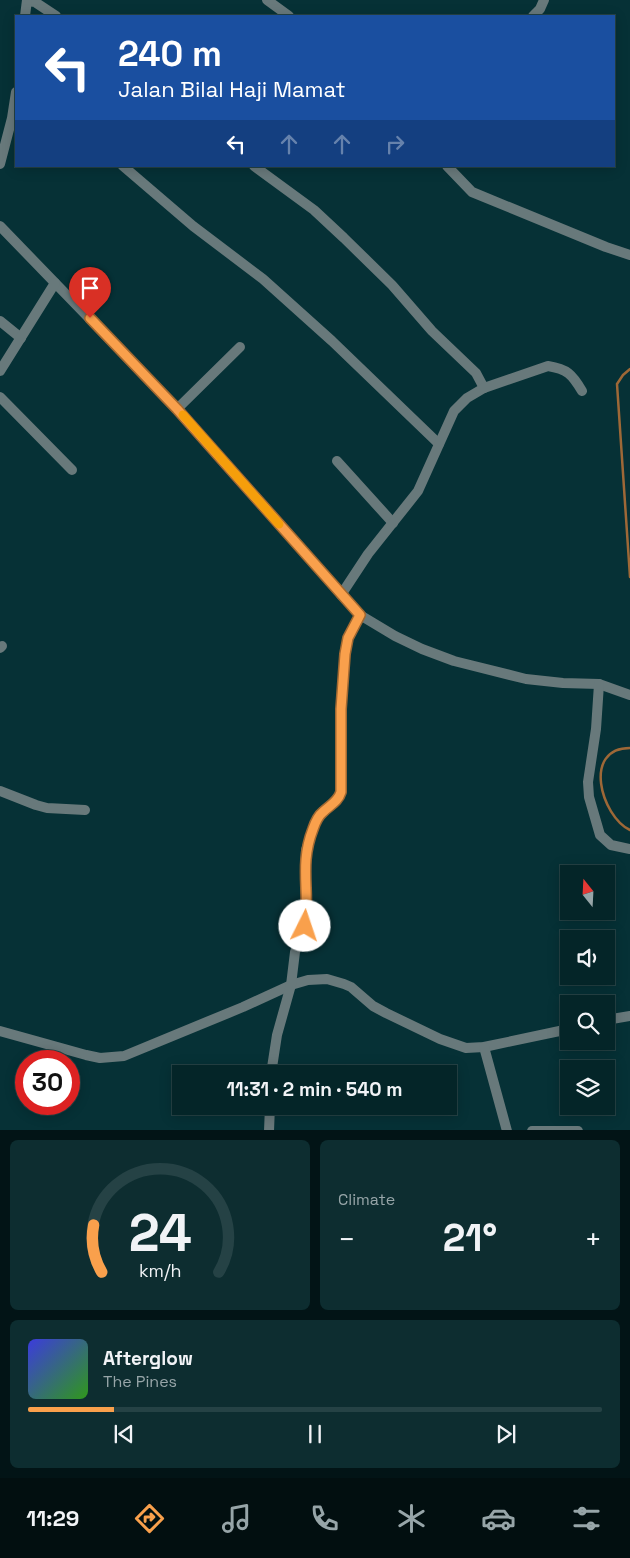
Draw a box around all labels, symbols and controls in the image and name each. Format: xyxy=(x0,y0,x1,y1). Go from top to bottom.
text: 240 m xyxy=(118,32,222,76)
icon: left xyxy=(35,35,100,100)
text: Jalan Bilal Haji Mamat xyxy=(118,75,346,103)
icon: left xyxy=(222,130,250,158)
icon: ahead xyxy=(275,130,303,158)
icon: ahead xyxy=(328,130,356,158)
icon: right xyxy=(381,130,409,158)
pin xyxy=(69,267,111,318)
icon: arrive xyxy=(76,274,104,302)
north arrow xyxy=(560,865,615,920)
map controls xyxy=(560,865,615,1115)
position arrow xyxy=(278,899,330,951)
button: sound xyxy=(560,930,615,985)
button: search xyxy=(560,995,615,1050)
speed limit sign: 30 xyxy=(15,1050,80,1115)
button: layers xyxy=(560,1060,615,1115)
text: 11:31 · 2 min · 540 m xyxy=(226,1077,403,1102)
text: Climate xyxy=(338,1189,395,1210)
text: 24 xyxy=(128,1200,192,1266)
text: 21° xyxy=(443,1214,497,1262)
text: − xyxy=(338,1221,355,1257)
text: + xyxy=(585,1221,602,1257)
text: km/h xyxy=(139,1259,181,1282)
text: Afterglow xyxy=(103,1346,193,1371)
text: The Pines xyxy=(103,1371,177,1392)
icon: previous xyxy=(110,1420,138,1448)
icon: pause xyxy=(301,1420,329,1448)
icon: next xyxy=(492,1420,520,1448)
icon: directions xyxy=(132,1501,167,1536)
icon: music xyxy=(219,1501,254,1536)
icon: phone xyxy=(307,1501,342,1536)
icon: climate xyxy=(394,1501,429,1536)
icon: car xyxy=(481,1501,516,1536)
icon: filters xyxy=(569,1501,604,1536)
text: 11:29 xyxy=(26,1504,79,1532)

